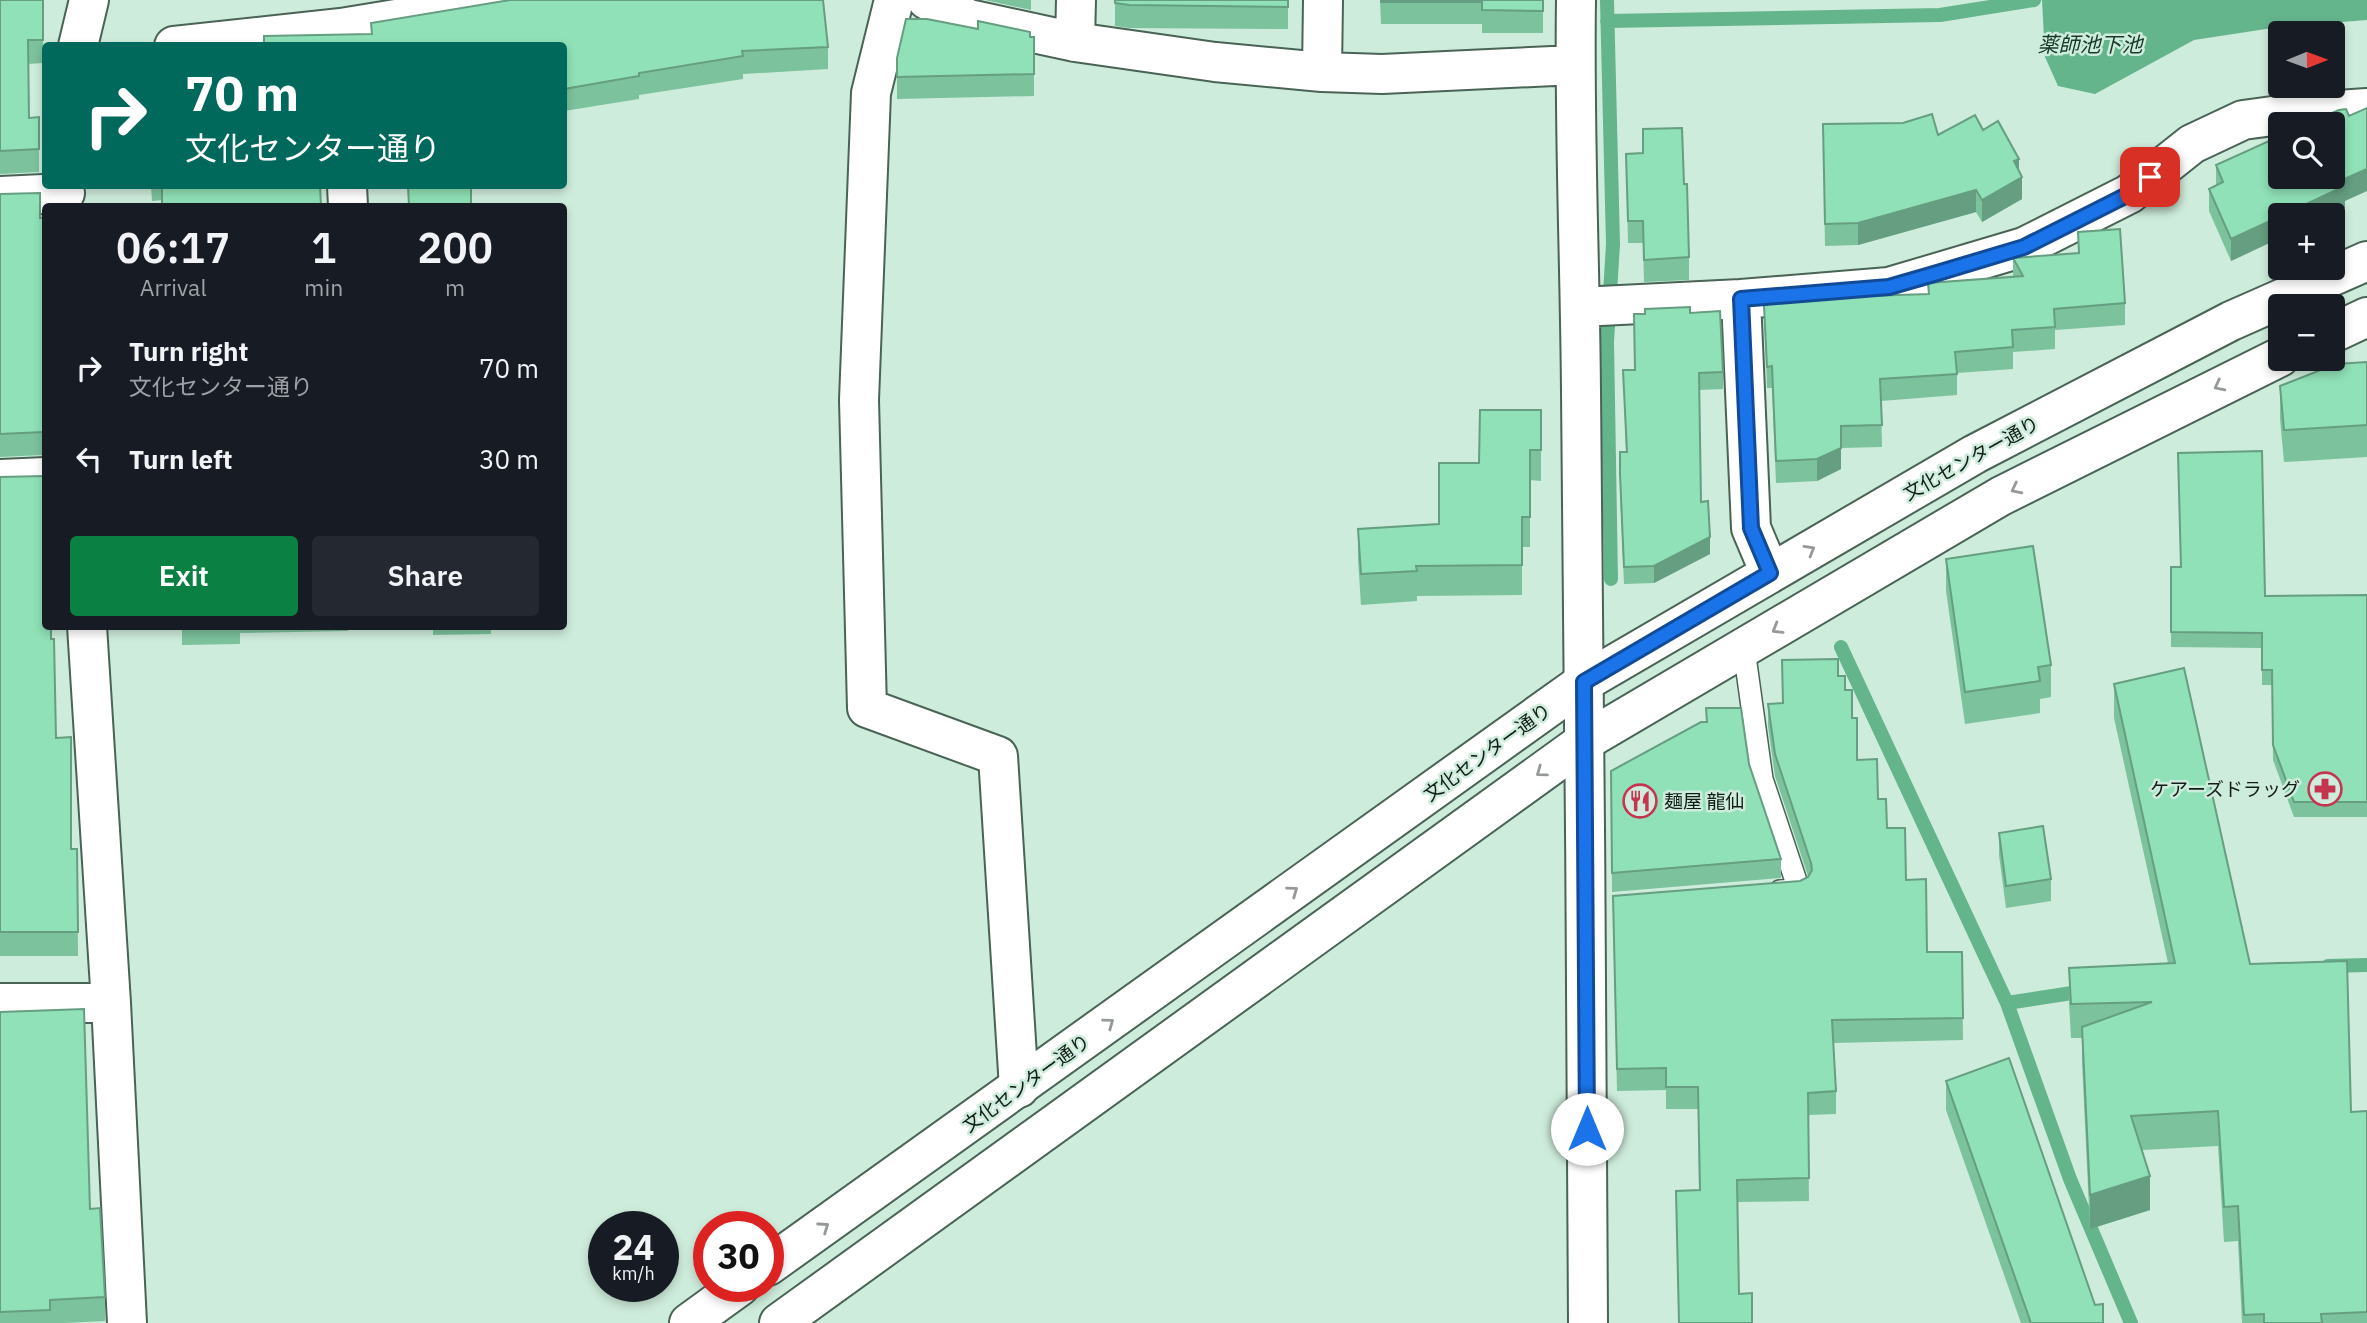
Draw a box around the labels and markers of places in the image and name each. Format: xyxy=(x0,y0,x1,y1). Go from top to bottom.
pin xyxy=(2120,147,2180,207)
pharmacy icon: ケアーズドラッグ xyxy=(2306,770,2344,808)
place label: ケアーズドラッグ xyxy=(2150,777,2300,801)
restaurant icon: 麺屋 龍仙 xyxy=(1621,782,1659,820)
place label: 麺屋 龍仙 xyxy=(1664,789,1744,813)

